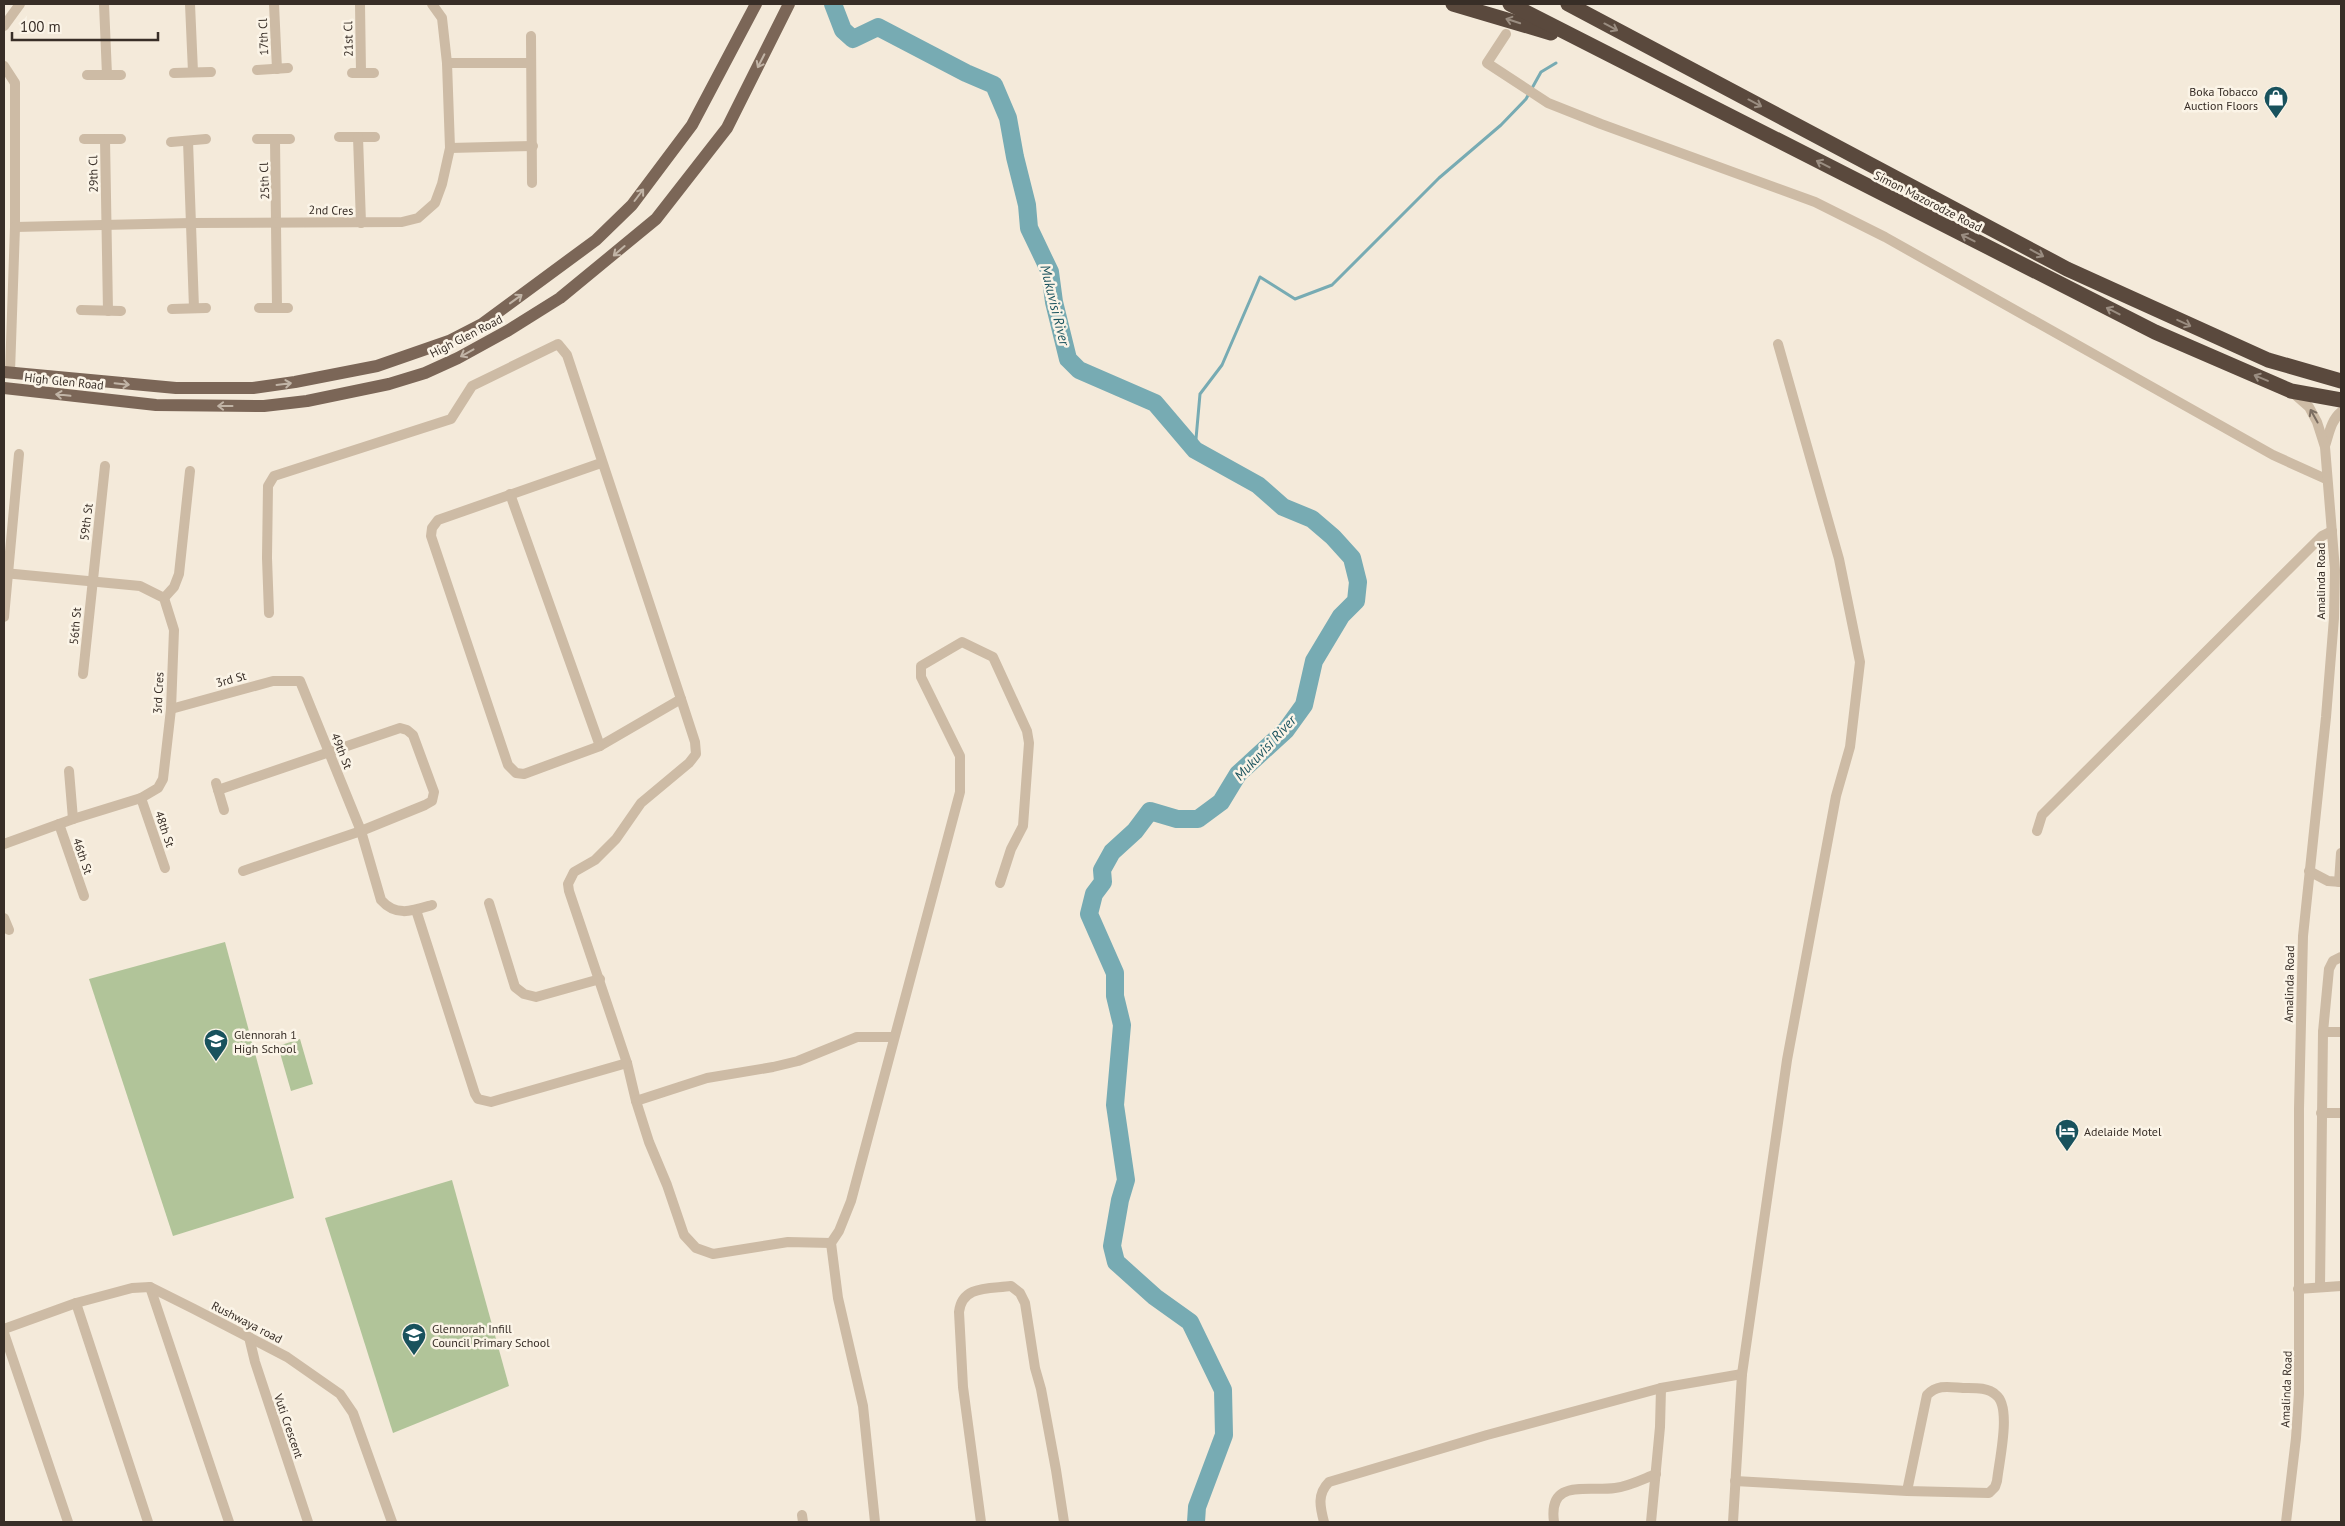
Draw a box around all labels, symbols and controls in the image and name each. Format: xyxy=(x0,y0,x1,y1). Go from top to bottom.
scale bar xyxy=(12,10,159,42)
one-way arrow xyxy=(1506,15,1522,25)
text: 100 m xyxy=(20,17,61,36)
street label: 17th Cl xyxy=(255,18,271,56)
street label: 21st Cl xyxy=(340,20,356,57)
one-way arrow xyxy=(1603,23,1618,32)
one-way arrow xyxy=(756,53,765,68)
place label: Boka Tobacco Auction Floors xyxy=(2184,84,2258,113)
shop icon: Boka Tobacco Auction Floors xyxy=(2263,85,2289,119)
one-way arrow xyxy=(1747,98,1762,108)
street label: 29th Cl xyxy=(85,155,101,193)
one-way arrow xyxy=(1816,159,1831,169)
street label: 25th Cl xyxy=(256,162,272,200)
street label: Simon Mazorodze Road xyxy=(1871,167,1985,235)
one-way arrow xyxy=(634,189,645,202)
street label: 2nd Cres xyxy=(309,202,353,218)
one-way arrow xyxy=(1961,233,1976,242)
one-way arrow xyxy=(612,245,625,256)
one-way arrow xyxy=(2030,248,2045,258)
water label: Mukuvisi River xyxy=(1036,263,1074,349)
one-way arrow xyxy=(509,294,523,304)
one-way arrow xyxy=(2106,306,2121,315)
street label: High Glen Road xyxy=(427,311,505,361)
one-way arrow xyxy=(2176,319,2191,329)
one-way arrow xyxy=(460,349,474,359)
street label: High Glen Road xyxy=(24,369,104,393)
one-way arrow xyxy=(2254,373,2269,383)
one-way arrow xyxy=(114,379,130,389)
one-way arrow xyxy=(276,379,292,389)
one-way arrow xyxy=(55,390,71,400)
one-way arrow xyxy=(217,402,233,411)
one-way arrow xyxy=(2308,409,2318,423)
street label: 59th St xyxy=(76,503,96,541)
street label: Amalinda Road xyxy=(2313,542,2328,620)
street label: 56th St xyxy=(66,607,84,645)
street label: 3rd St xyxy=(214,668,248,690)
street label: 3rd Cres xyxy=(149,672,167,714)
water label: Mukuvisi River xyxy=(1230,711,1301,784)
street label: 49th St xyxy=(328,731,356,771)
street label: 48th St xyxy=(152,809,178,849)
street label: 46th St xyxy=(70,836,96,876)
street label: Amalinda Road xyxy=(2281,945,2297,1023)
place label: Glennorah 1 High School xyxy=(234,1027,297,1056)
school or university icon: Glennorah 1 High School xyxy=(203,1028,229,1062)
hotel icon: Adelaide Motel xyxy=(2054,1118,2080,1152)
place label: Adelaide Motel xyxy=(2084,1124,2162,1139)
street label: Rushwaya road xyxy=(209,1298,285,1346)
place label: Glennorah Infill Council Primary School xyxy=(432,1321,550,1350)
school or university icon: Glennorah Infill Council Primary School xyxy=(401,1322,427,1356)
street label: Amalinda Road xyxy=(2277,1350,2295,1428)
street label: Vuti Crescent xyxy=(271,1391,307,1460)

